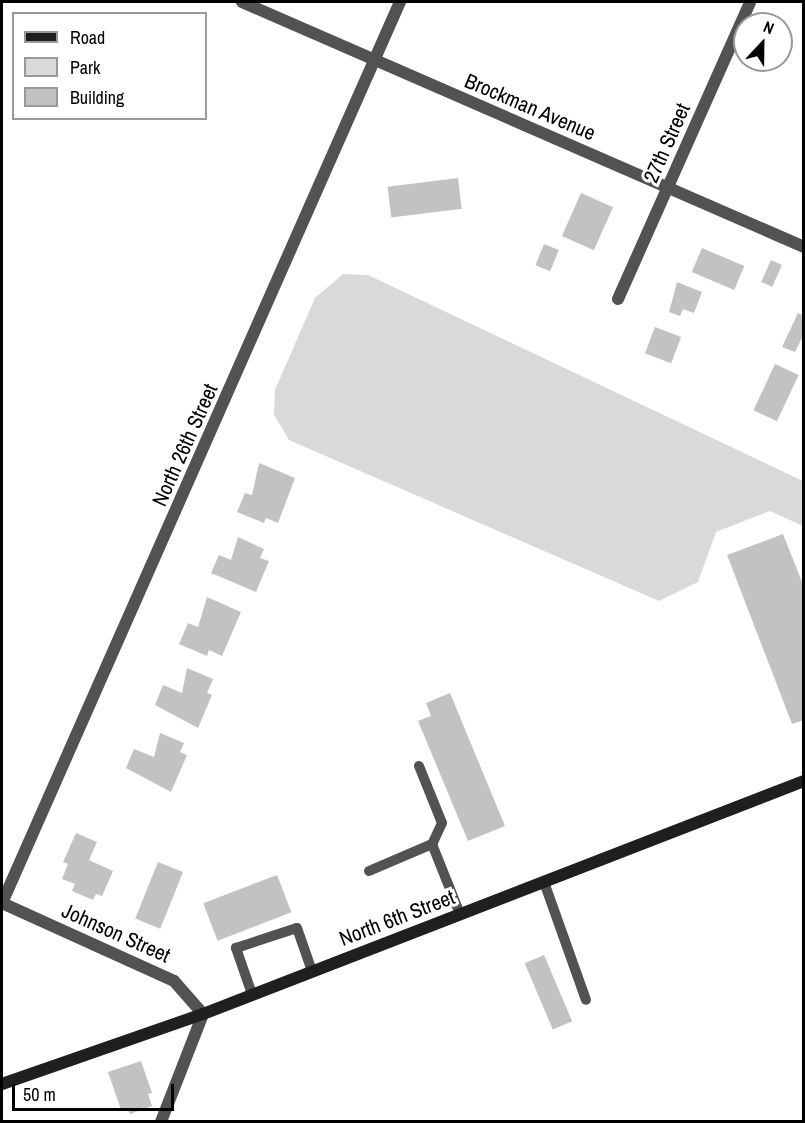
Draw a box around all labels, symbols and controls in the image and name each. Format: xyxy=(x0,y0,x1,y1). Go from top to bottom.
legend xyxy=(12,12,207,120)
north arrow xyxy=(733,12,793,72)
text: N xyxy=(760,15,778,39)
text: Road xyxy=(70,25,105,50)
text: Park xyxy=(70,55,100,80)
street label: Brockman Avenue xyxy=(460,68,600,146)
text: Building xyxy=(70,85,124,110)
street label: 27th Street xyxy=(638,99,696,187)
street label: North 26th Street xyxy=(147,380,223,510)
street label: North 6th Street xyxy=(336,884,458,952)
street label: Johnson Street xyxy=(58,898,174,968)
scale bar xyxy=(15,1072,177,1110)
text: 50 m xyxy=(23,1082,56,1107)

